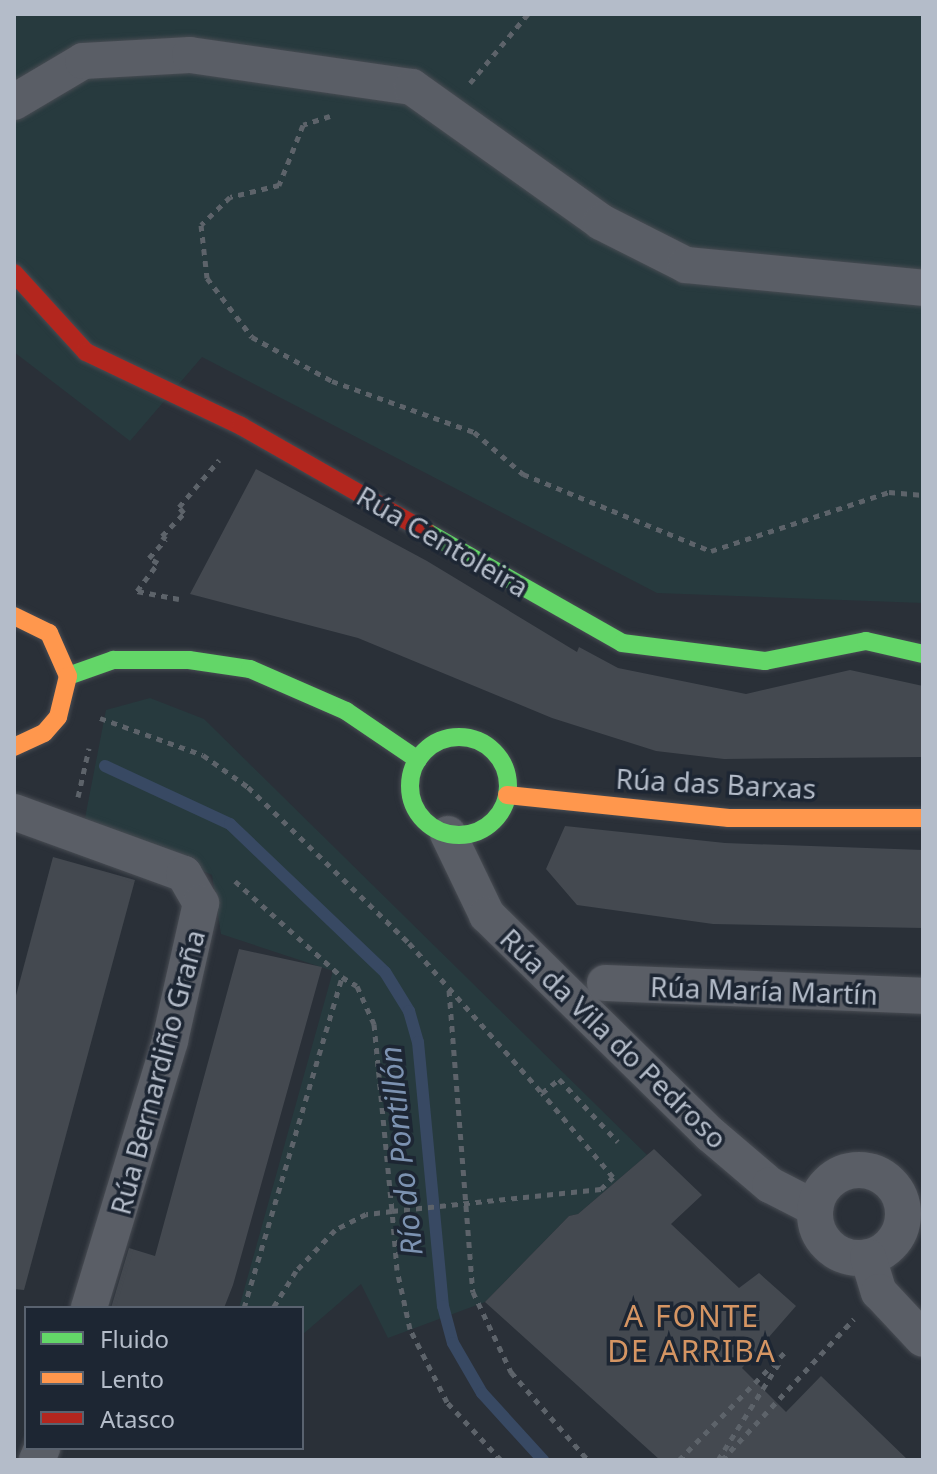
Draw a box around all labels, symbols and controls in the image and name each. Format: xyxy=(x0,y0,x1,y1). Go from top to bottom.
street label: Rúa Centoleira xyxy=(351,478,535,604)
street label: Rúa das Barxas xyxy=(615,761,817,805)
street label: Rúa da Vila do Pedroso xyxy=(494,921,734,1155)
street label: Rúa Bernardiño Graña xyxy=(103,926,211,1218)
street label: Rúa María Martín xyxy=(650,969,878,1011)
water label: Río do Pontillón xyxy=(372,1044,430,1258)
district label: A FONTE DE ARRIBA xyxy=(607,1298,777,1368)
legend xyxy=(24,1306,304,1450)
text: Fluido xyxy=(100,1322,169,1355)
text: Lento xyxy=(100,1362,164,1395)
text: Atasco xyxy=(100,1402,175,1435)

